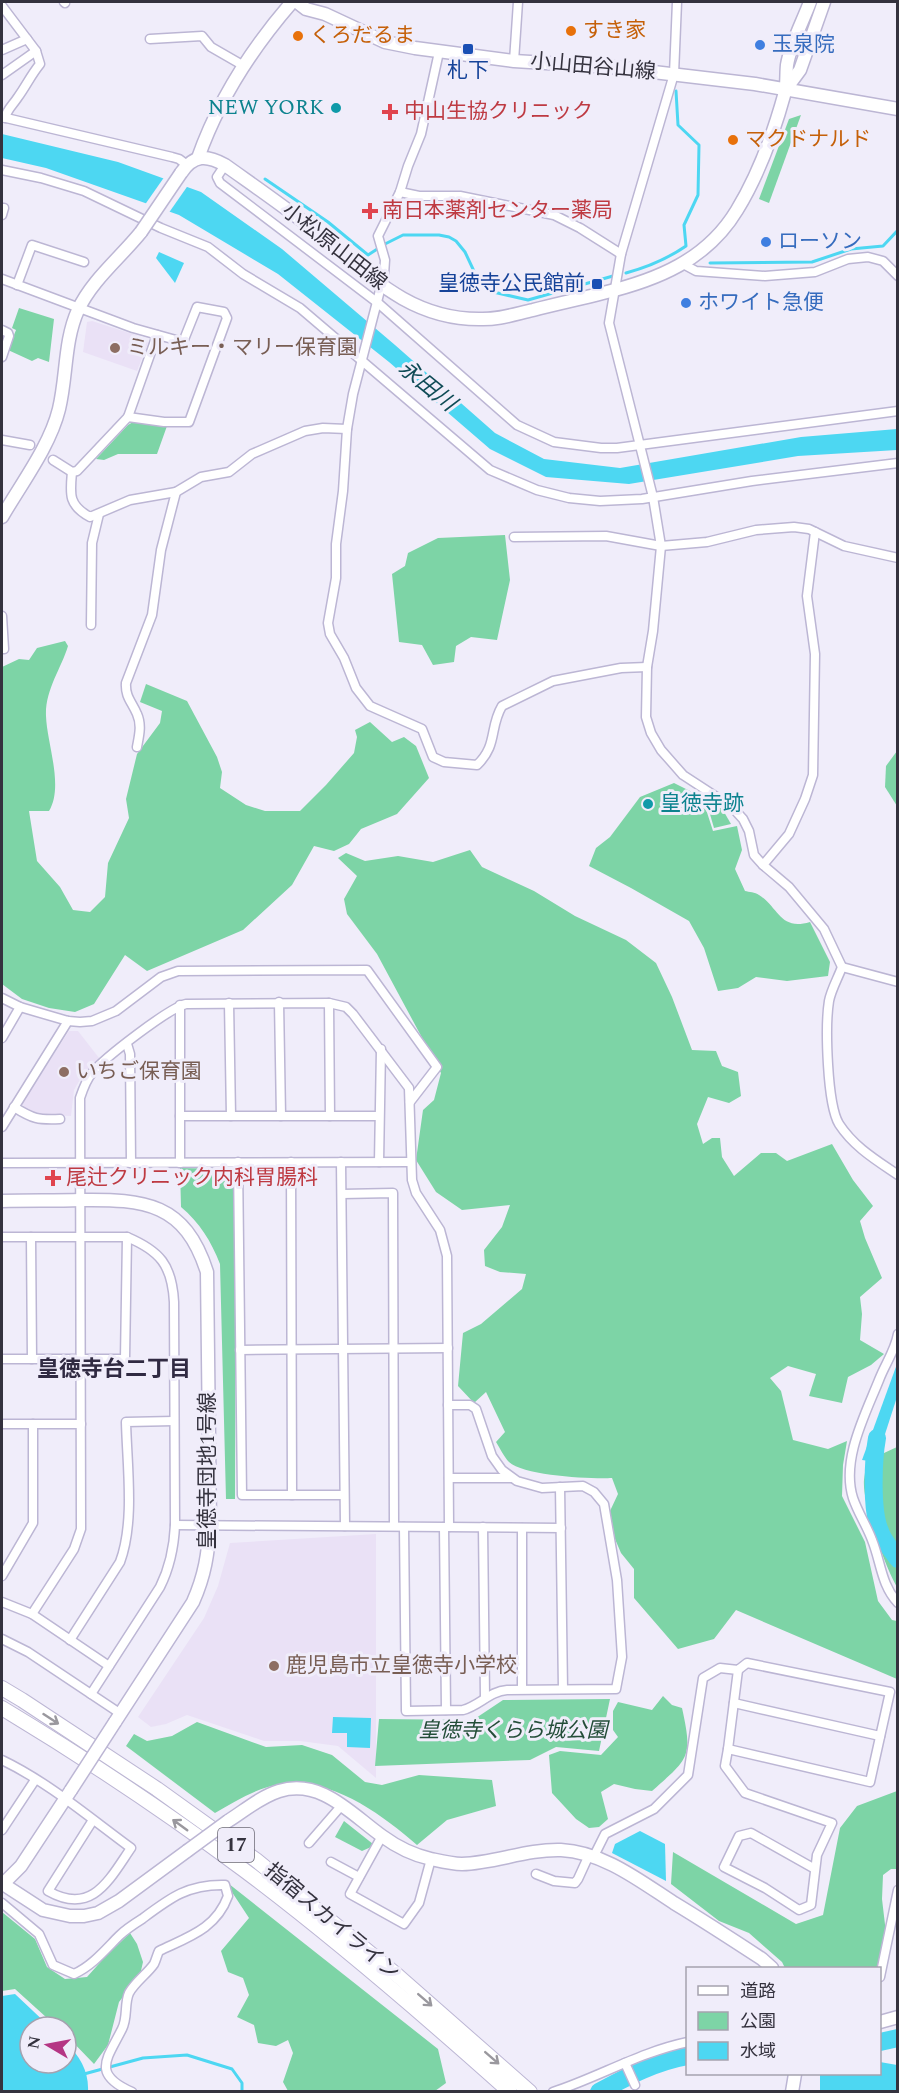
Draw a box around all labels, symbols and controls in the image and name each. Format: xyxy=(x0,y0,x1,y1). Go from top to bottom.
place label: すき家 xyxy=(583,15,646,47)
place label: くろだるま xyxy=(310,20,415,52)
marker: すき家 xyxy=(564,24,578,38)
marker: くろだるま xyxy=(291,29,305,43)
place label: 玉泉院 xyxy=(772,29,835,61)
marker: 玉泉院 xyxy=(753,38,767,52)
marker: 札下 xyxy=(461,42,475,56)
street label: 小山田谷山線 xyxy=(529,46,657,88)
place label: 札下 xyxy=(447,55,489,87)
place label: NEW YORK xyxy=(208,92,324,124)
place label: 中山生協クリニック xyxy=(404,96,593,128)
marker: NEW YORK xyxy=(329,101,343,115)
marker: 中山生協クリニック xyxy=(381,103,399,121)
place label: マクドナルド xyxy=(745,124,871,156)
marker: マクドナルド xyxy=(726,133,740,147)
place label: 南日本薬剤センター薬局 xyxy=(382,195,613,227)
street label: 小松原山田線 xyxy=(275,196,393,298)
marker: 南日本薬剤センター薬局 xyxy=(363,204,377,218)
place label: ローソン xyxy=(778,226,862,258)
marker: ローソン xyxy=(759,235,773,249)
place label: 皇徳寺公民館前 xyxy=(438,268,585,300)
marker: 皇徳寺公民館前 xyxy=(590,277,604,291)
place label: ホワイト急便 xyxy=(698,287,824,319)
marker: ホワイト急便 xyxy=(679,296,693,310)
place label: ミルキー・マリー保育園 xyxy=(127,332,358,364)
marker: ミルキー・マリー保育園 xyxy=(108,341,122,355)
water label: 永田川 xyxy=(391,352,465,421)
place label: 皇徳寺跡 xyxy=(660,788,744,820)
marker: 皇徳寺跡 xyxy=(641,797,655,811)
place label: いちご保育園 xyxy=(76,1056,202,1088)
marker: いちご保育園 xyxy=(57,1065,71,1079)
place label: 尾辻クリニック内科胃腸科 xyxy=(66,1162,318,1194)
marker: 尾辻クリニック内科胃腸科 xyxy=(44,1169,62,1187)
district label: 皇徳寺台二丁目 xyxy=(37,1353,191,1386)
street label: 皇徳寺団地1号線 xyxy=(192,1392,224,1550)
place label: 鹿児島市立皇徳寺小学校 xyxy=(286,1650,517,1682)
marker: 鹿児島市立皇徳寺小学校 xyxy=(267,1659,281,1673)
one-way arrow xyxy=(43,1713,59,1725)
park label: 皇徳寺くらら城公園 xyxy=(419,1715,610,1747)
one-way arrow xyxy=(173,1819,189,1831)
road number: 17 xyxy=(218,1828,254,1862)
street label: 指宿スカイライン xyxy=(257,1856,407,1988)
legend xyxy=(686,1967,881,2075)
text: 道路 xyxy=(740,1978,776,2005)
one-way arrow xyxy=(417,1993,432,2007)
text: 公園 xyxy=(740,2008,776,2035)
north arrow xyxy=(18,2015,78,2075)
text: N xyxy=(21,2034,47,2051)
text: 水域 xyxy=(740,2038,776,2065)
one-way arrow xyxy=(484,2051,499,2065)

